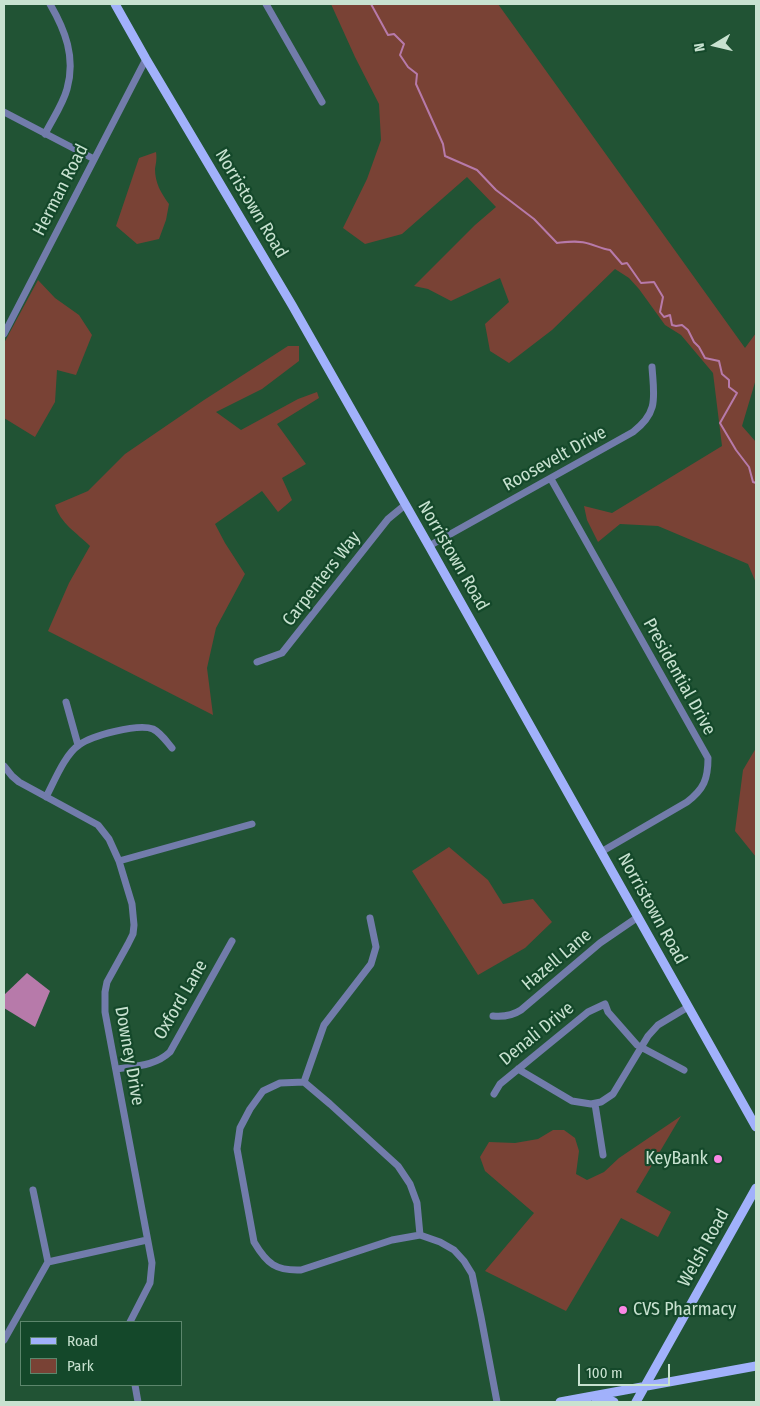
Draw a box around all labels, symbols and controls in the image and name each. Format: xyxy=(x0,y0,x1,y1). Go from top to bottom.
north arrow xyxy=(690,20,740,70)
text: N xyxy=(691,42,709,53)
street label: Herman Road xyxy=(29,141,93,239)
street label: Norristown Road xyxy=(210,146,292,262)
street label: Roosevelt Drive xyxy=(500,422,610,496)
street label: Norristown Road xyxy=(413,497,493,615)
street label: Carpenters Way xyxy=(278,527,366,631)
street label: Presidential Drive xyxy=(638,615,720,739)
street label: Norristown Road xyxy=(613,850,691,968)
street label: Hazell Lane xyxy=(518,925,596,995)
street label: Oxford Lane xyxy=(150,956,212,1044)
street label: Denali Drive xyxy=(496,998,578,1070)
street label: Downey Drive xyxy=(110,1005,148,1107)
place label: KeyBank xyxy=(645,1148,708,1170)
marker: KeyBank xyxy=(712,1153,724,1165)
street label: Welsh Road xyxy=(674,1205,734,1291)
place label: CVS Pharmacy xyxy=(633,1299,736,1321)
marker: CVS Pharmacy xyxy=(617,1304,629,1316)
legend xyxy=(20,1321,182,1386)
text: Road xyxy=(67,1332,98,1350)
scale bar xyxy=(580,1354,672,1386)
text: Park xyxy=(67,1357,94,1375)
text: 100 m xyxy=(586,1364,623,1382)

